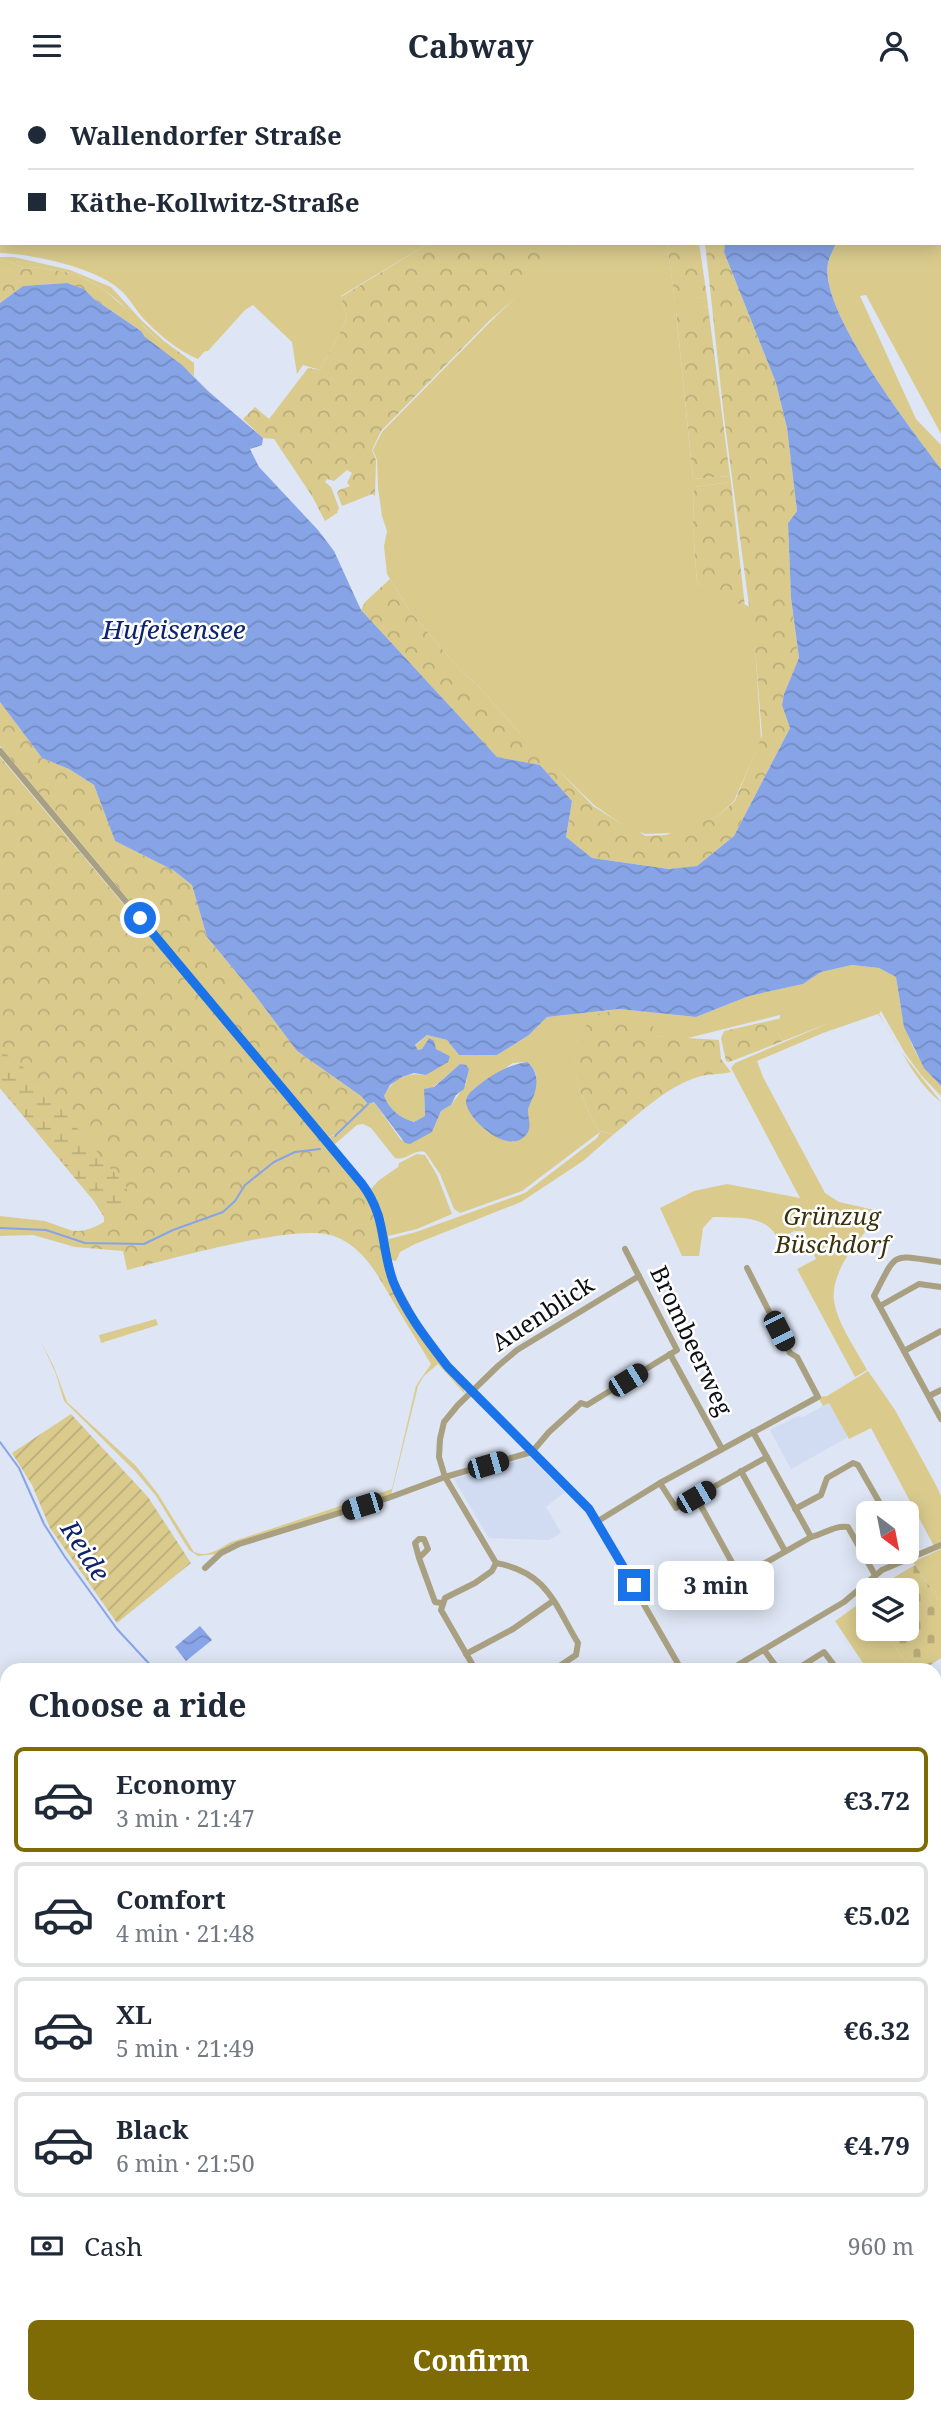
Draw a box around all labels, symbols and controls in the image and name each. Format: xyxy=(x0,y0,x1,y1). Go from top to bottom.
text: Cabway xyxy=(408,24,533,67)
icon: menu xyxy=(28,27,66,65)
icon: person xyxy=(875,27,913,65)
text: Wallendorfer Straße xyxy=(70,117,342,153)
text: Käthe-Kollwitz-Straße xyxy=(70,184,360,220)
water label: Hufeisensee xyxy=(101,611,246,647)
route start xyxy=(124,902,156,934)
park label: Grünzug Büschdorf xyxy=(774,1199,893,1260)
street label: Brombeerweg xyxy=(643,1260,742,1421)
street label: Auenblick xyxy=(485,1267,600,1358)
car xyxy=(761,1308,798,1354)
car xyxy=(605,1360,652,1400)
car xyxy=(465,1449,512,1481)
car xyxy=(673,1477,720,1517)
car xyxy=(339,1490,386,1522)
north arrow xyxy=(856,1501,919,1565)
map controls xyxy=(856,1501,919,1641)
water label: Reide xyxy=(52,1512,119,1588)
callout: 3 min xyxy=(658,1561,774,1609)
route end xyxy=(618,1569,650,1601)
text: 3 min xyxy=(683,1569,749,1601)
button: layers xyxy=(856,1578,919,1641)
text: Choose a ride xyxy=(28,1683,247,1726)
text: Economy xyxy=(116,1766,236,1802)
icon: car xyxy=(32,1768,95,1831)
text: €3.72 xyxy=(844,1782,910,1818)
text: 3 min · 21:47 xyxy=(116,1802,254,1834)
text: Comfort xyxy=(116,1881,226,1917)
icon: car xyxy=(32,1883,95,1946)
text: €5.02 xyxy=(844,1897,910,1933)
text: 4 min · 21:48 xyxy=(116,1917,254,1949)
text: XL xyxy=(116,1996,152,2032)
icon: car xyxy=(32,1998,95,2061)
text: €6.32 xyxy=(844,2012,910,2048)
text: 5 min · 21:49 xyxy=(116,2032,254,2064)
text: Black xyxy=(116,2111,189,2147)
icon: car xyxy=(32,2113,95,2176)
text: €4.79 xyxy=(844,2127,910,2163)
text: 6 min · 21:50 xyxy=(116,2147,254,2179)
icon: cash xyxy=(28,2227,66,2265)
text: Cash xyxy=(84,2228,143,2264)
text: 960 m xyxy=(848,2230,914,2262)
button: Confirm xyxy=(28,2320,914,2400)

